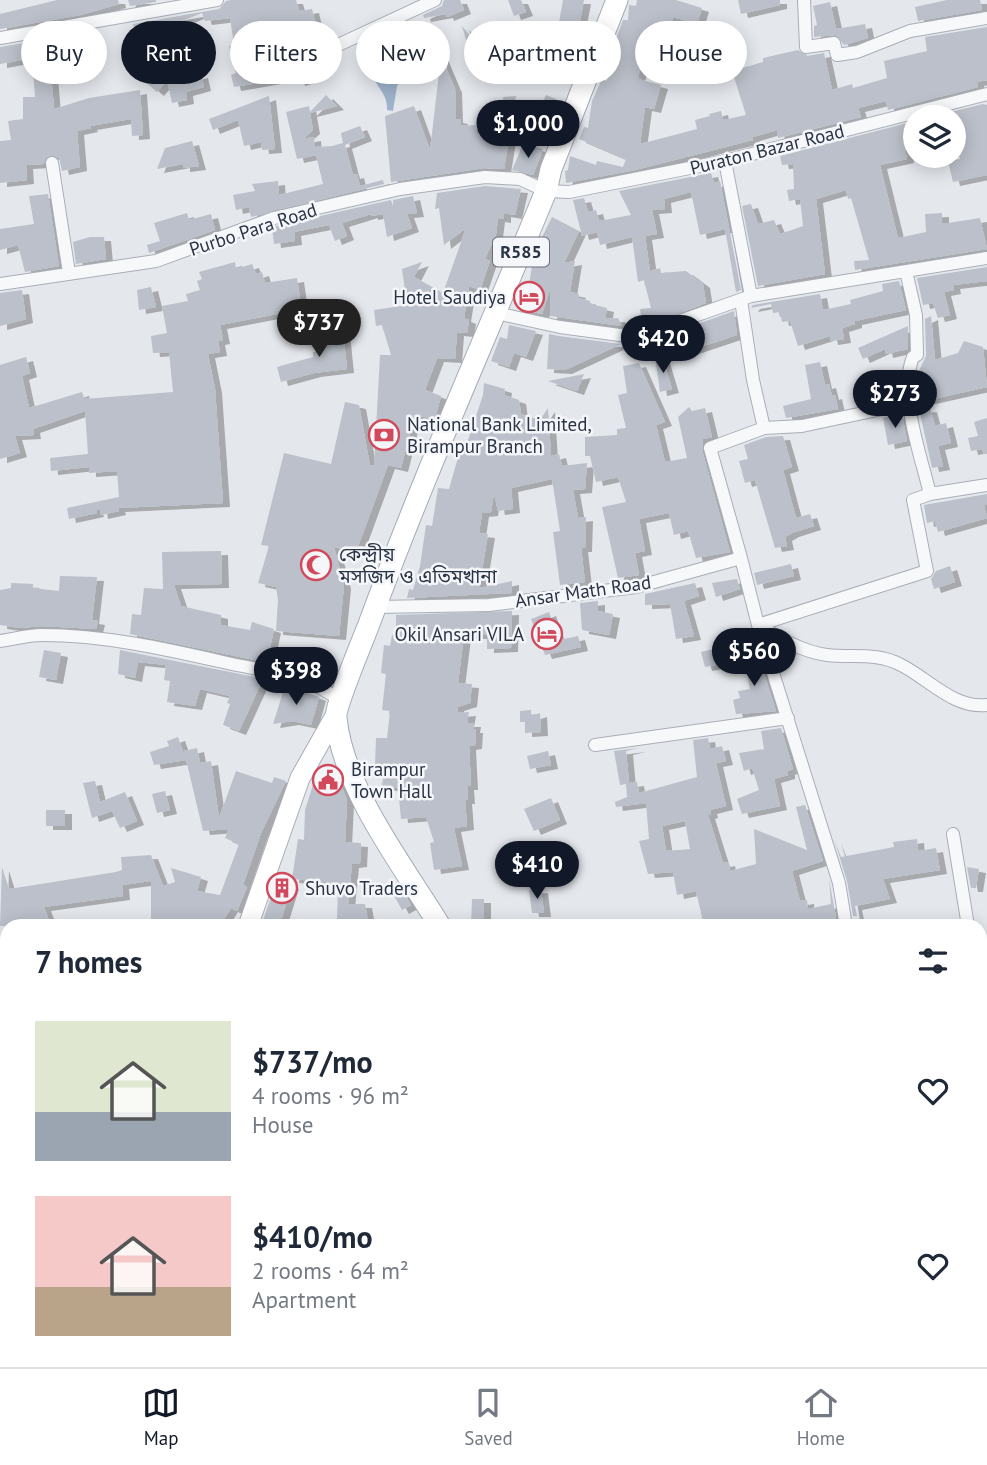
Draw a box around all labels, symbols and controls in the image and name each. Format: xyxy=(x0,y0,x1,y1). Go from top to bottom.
chip: Buy xyxy=(21,21,107,84)
chip: Rent xyxy=(121,21,216,84)
chip: Filters xyxy=(230,21,342,84)
chip: New xyxy=(356,21,450,84)
chip: Apartment xyxy=(464,21,621,84)
chip: House xyxy=(635,21,747,84)
pin: $1,000 xyxy=(471,100,585,160)
map controls xyxy=(903,105,966,168)
button: layers xyxy=(903,105,966,168)
text: $1,000 xyxy=(492,108,564,137)
street label: Puraton Bazar Road xyxy=(687,118,847,180)
street label: Purbo Para Road xyxy=(186,197,320,261)
road number: R585 xyxy=(493,238,549,266)
hotel icon: Hotel Saudiya xyxy=(512,280,546,314)
place label: Hotel Saudiya xyxy=(393,285,506,309)
pin: $737 xyxy=(278,300,360,359)
text: $737 xyxy=(293,307,345,336)
pin: $420 xyxy=(622,316,704,375)
text: $420 xyxy=(637,323,689,352)
pin: $273 xyxy=(854,370,936,430)
text: $273 xyxy=(869,378,921,407)
place label: National Bank Limited, Birampur Branch xyxy=(407,412,592,458)
bank icon: National Bank Limited, Birampur Branch xyxy=(367,418,401,452)
place label: কেন্দ্রীয় মসজিদ ও এতিমখানা xyxy=(338,542,498,588)
mosque icon: কেন্দ্রীয় মসজিদ ও এতিমখানা xyxy=(299,548,333,582)
street label: Ansar Math Road xyxy=(513,570,653,612)
hotel icon: Okil Ansari VILA xyxy=(530,617,564,651)
place label: Okil Ansari VILA xyxy=(394,622,524,646)
pin: $560 xyxy=(713,628,795,688)
text: $560 xyxy=(728,636,780,665)
pin: $398 xyxy=(255,648,337,707)
text: $398 xyxy=(270,655,322,684)
place label: Birampur Town Hall xyxy=(351,757,432,803)
public building icon: Birampur Town Hall xyxy=(311,763,345,797)
pin: $410 xyxy=(496,842,578,901)
text: $410 xyxy=(511,849,563,878)
building icon: Shuvo Traders xyxy=(265,871,299,905)
place label: Shuvo Traders xyxy=(305,876,418,900)
text: 7 homes xyxy=(35,942,143,981)
icon: filters xyxy=(914,942,952,980)
text: $737/mo xyxy=(252,1042,373,1081)
icon: home xyxy=(91,1049,175,1133)
icon: heart xyxy=(914,1072,952,1110)
text: 4 rooms · 96 m² xyxy=(252,1081,409,1110)
text: House xyxy=(252,1110,314,1139)
text: $410/mo xyxy=(252,1217,373,1256)
icon: home xyxy=(91,1224,175,1308)
icon: heart xyxy=(914,1247,952,1285)
text: 2 rooms · 64 m² xyxy=(252,1256,409,1285)
text: Apartment xyxy=(252,1285,356,1314)
tab: Map xyxy=(142,1384,180,1450)
tab: Saved xyxy=(464,1384,513,1450)
tab: Home xyxy=(797,1384,845,1450)

